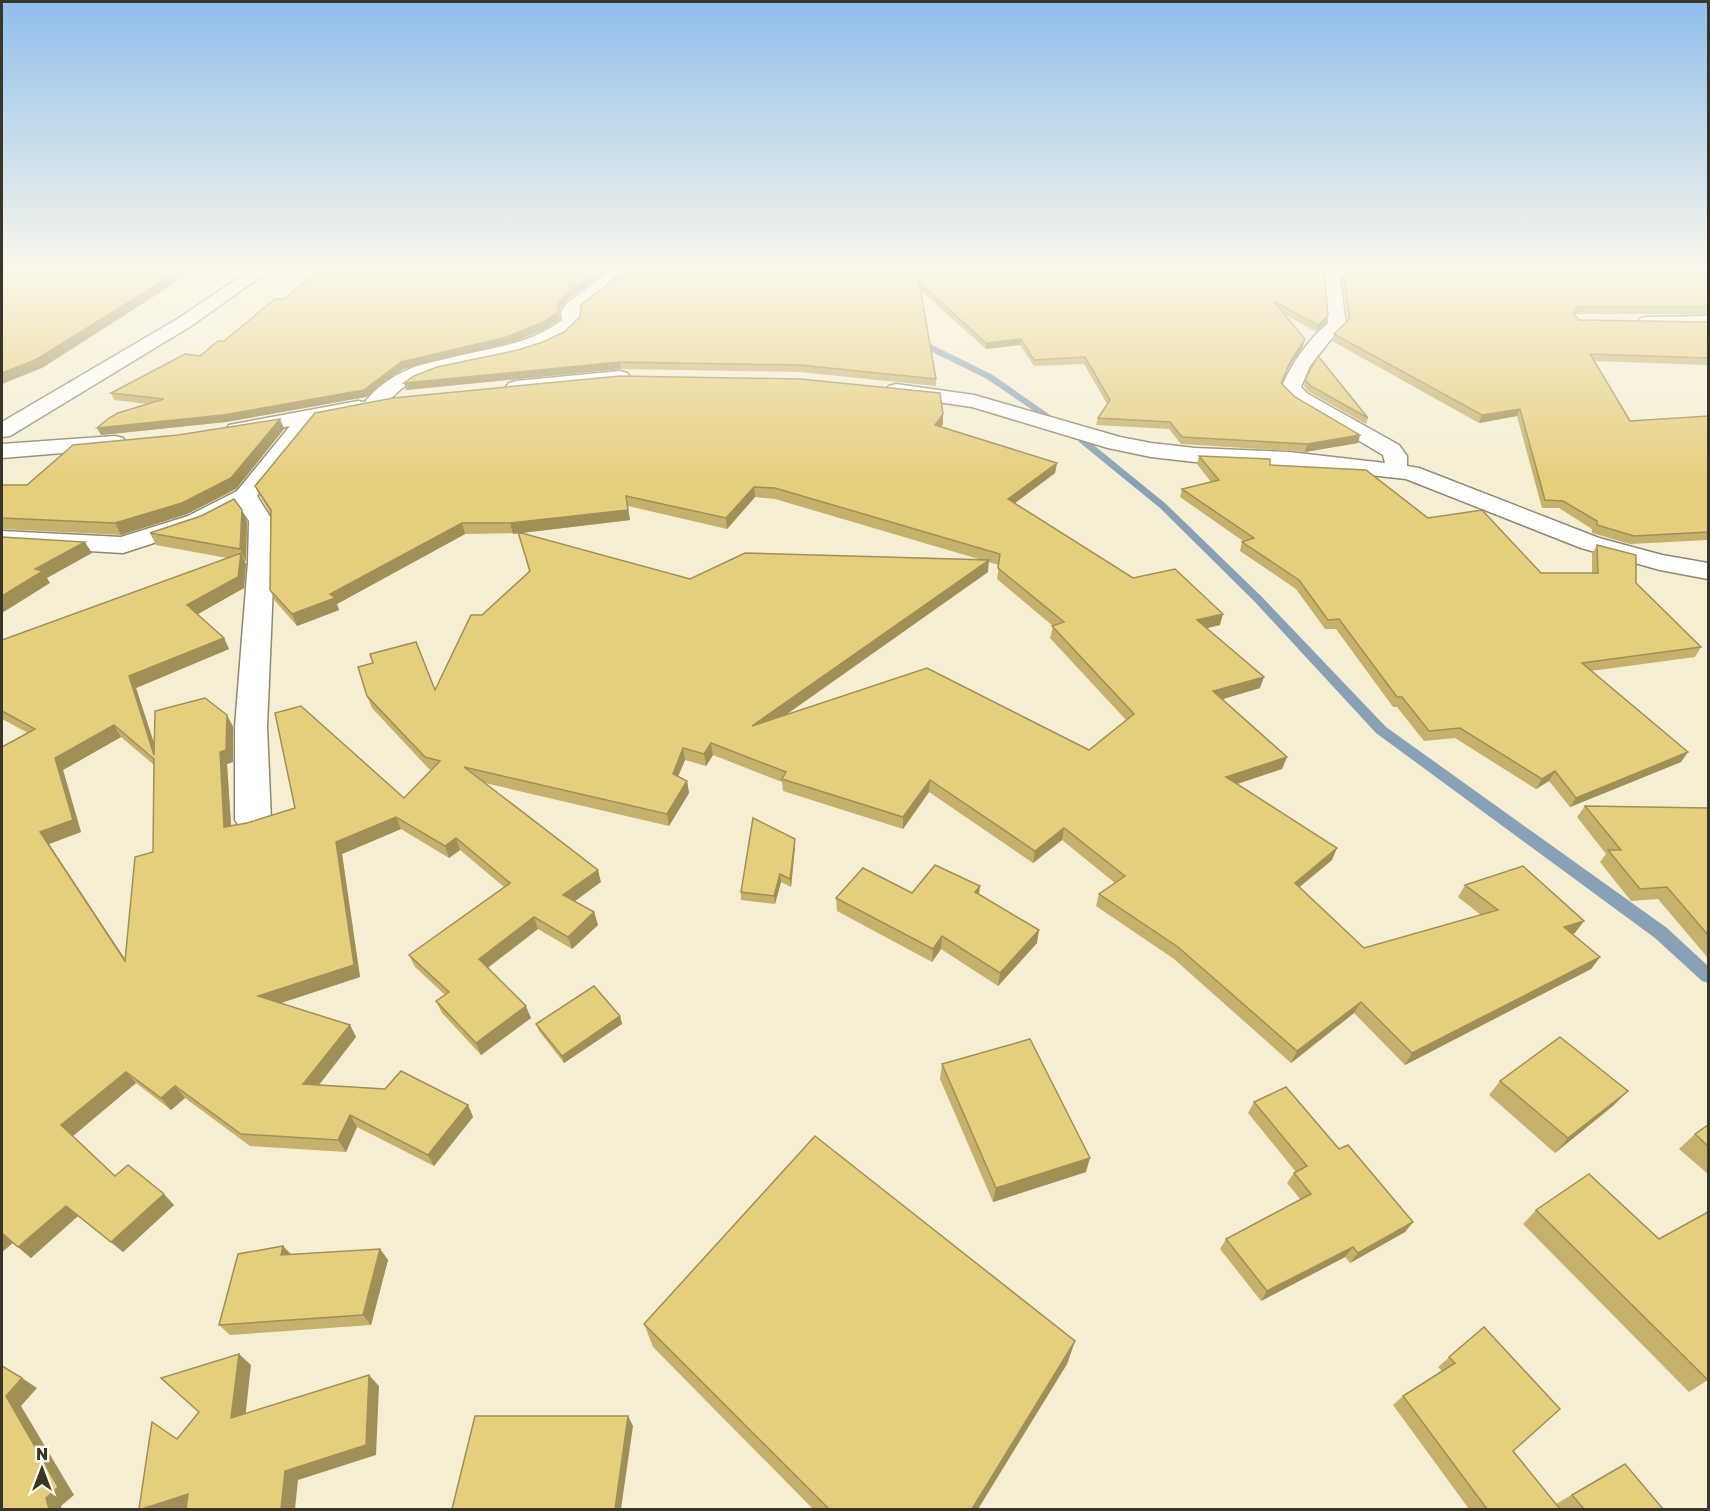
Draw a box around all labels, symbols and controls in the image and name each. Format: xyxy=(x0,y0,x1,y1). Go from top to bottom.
north arrow xyxy=(12,1439,72,1499)
text: N xyxy=(36,1444,48,1464)

